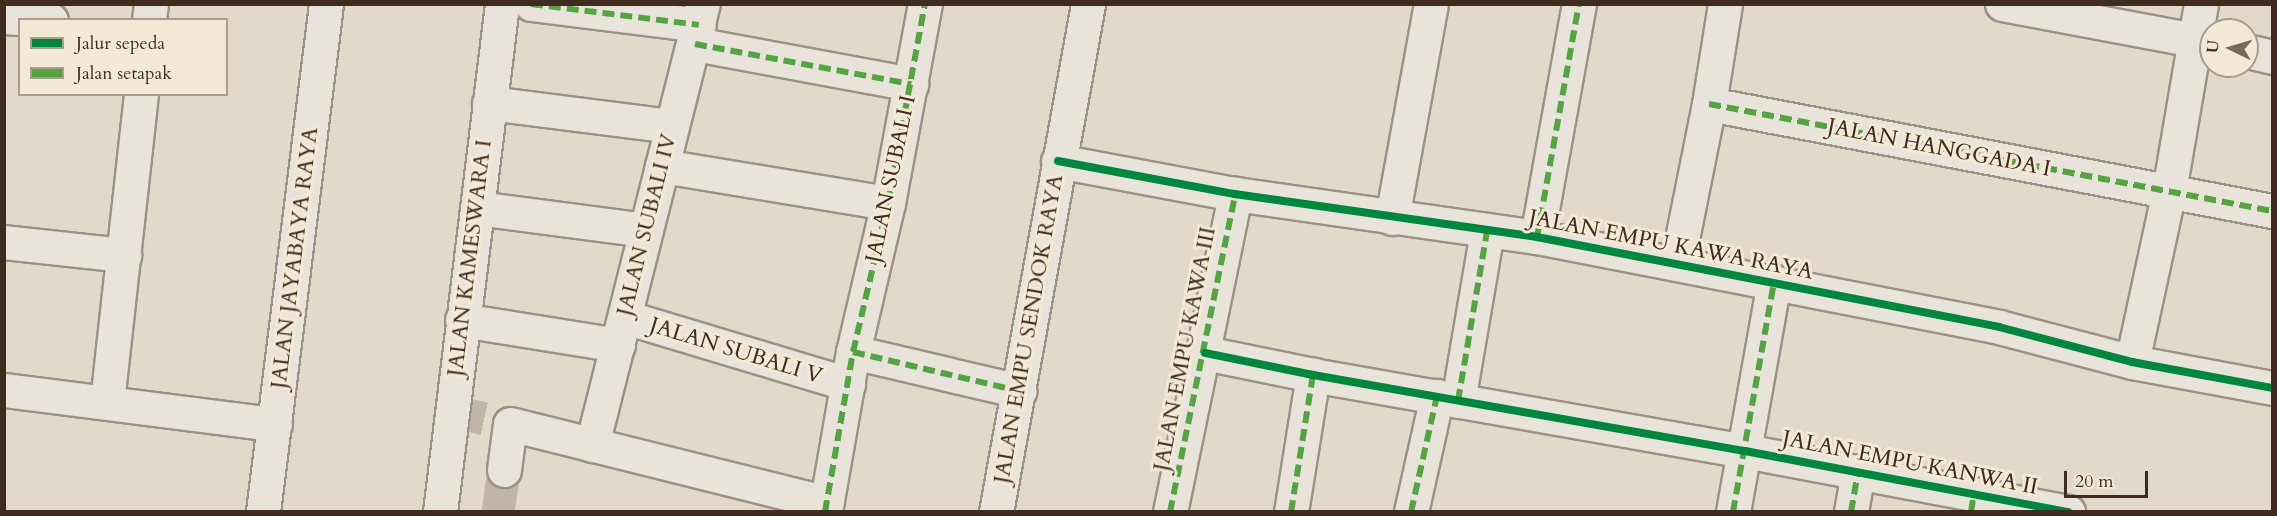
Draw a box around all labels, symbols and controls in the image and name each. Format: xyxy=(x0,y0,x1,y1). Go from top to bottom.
legend xyxy=(18,18,228,96)
north arrow xyxy=(2199,18,2259,78)
text: Jalur sepeda xyxy=(76,31,165,56)
text: U xyxy=(2202,39,2225,54)
text: Jalan setapak xyxy=(76,61,172,86)
street label: JALAN SUBALI I xyxy=(860,93,922,265)
street label: JALAN HANGGADA I xyxy=(1825,113,2053,183)
street label: JALAN JAYABAYA RAYA xyxy=(266,126,324,390)
street label: JALAN SUBALI IV xyxy=(612,131,682,319)
street label: JALAN KAMESWARA I xyxy=(442,138,498,378)
street label: JALAN EMPU SENDOK RAYA xyxy=(989,172,1069,486)
street label: JALAN EMPU KAWA RAYA xyxy=(1527,204,1815,286)
street label: JALAN EMPU KAWA III xyxy=(1148,225,1222,473)
street label: JALAN SUBALI V xyxy=(646,312,826,390)
street label: JALAN EMPU KANWA II xyxy=(1780,425,2040,501)
scale bar xyxy=(2067,459,2151,497)
text: 20 m xyxy=(2075,469,2114,494)

